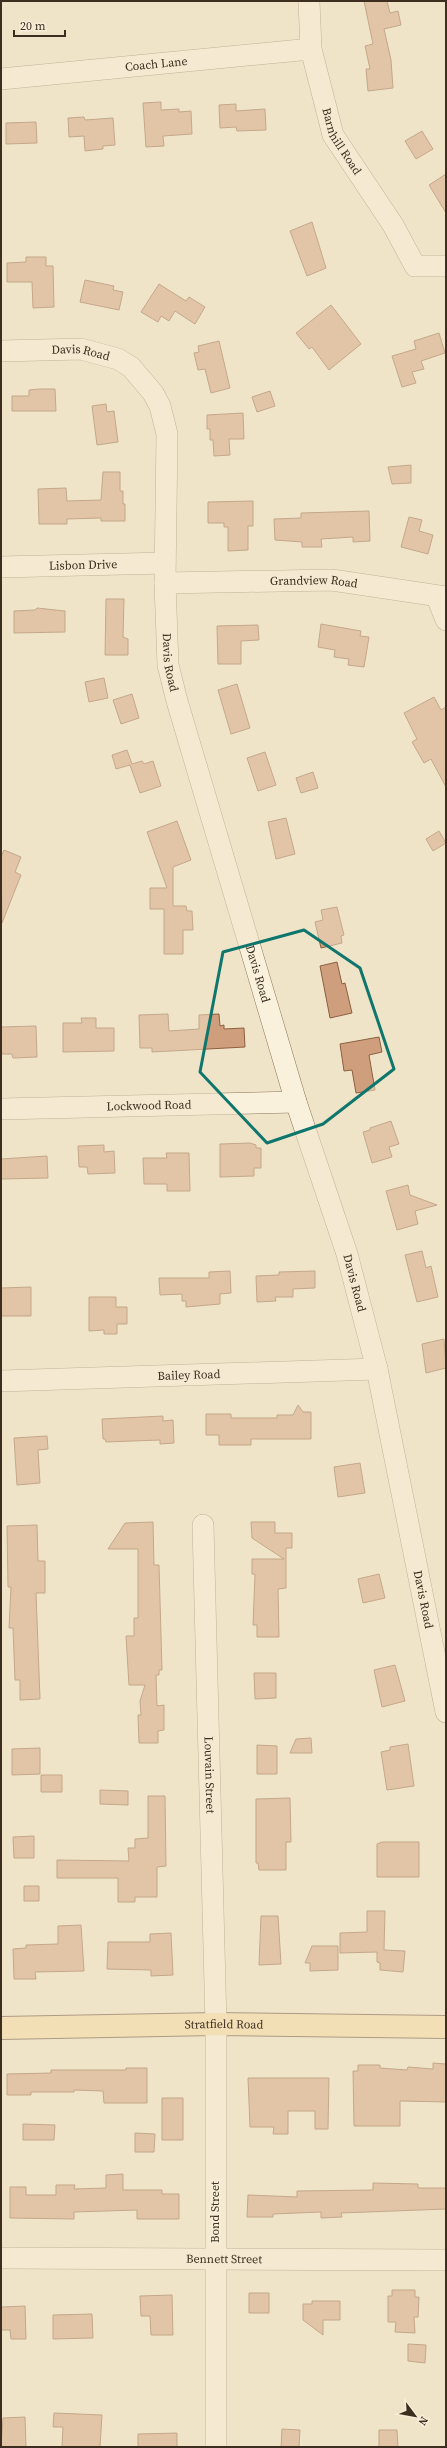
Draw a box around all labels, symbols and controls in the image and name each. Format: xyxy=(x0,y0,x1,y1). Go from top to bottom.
scale bar xyxy=(14,12,65,38)
text: 20 m xyxy=(20,18,46,34)
street label: Coach Lane xyxy=(124,53,188,75)
street label: Barnhill Road xyxy=(318,106,365,178)
street label: Davis Road xyxy=(51,341,112,364)
street label: Lisbon Drive xyxy=(49,556,117,574)
street label: Grandview Road xyxy=(270,572,359,592)
street label: Davis Road xyxy=(159,633,182,694)
street label: Davis Road xyxy=(242,943,274,1005)
street label: Lockwood Road xyxy=(106,1096,192,1114)
street label: Davis Road xyxy=(339,1252,370,1314)
street label: Bailey Road xyxy=(157,1366,221,1384)
street label: Davis Road xyxy=(410,1569,437,1630)
street label: Louvain Street xyxy=(201,1736,219,1814)
street label: Stratfield Road xyxy=(185,2016,264,2033)
street label: Bond Street xyxy=(207,2181,223,2243)
street label: Bennett Street xyxy=(186,2251,262,2267)
north arrow xyxy=(395,2396,435,2436)
text: N xyxy=(415,2414,432,2428)

